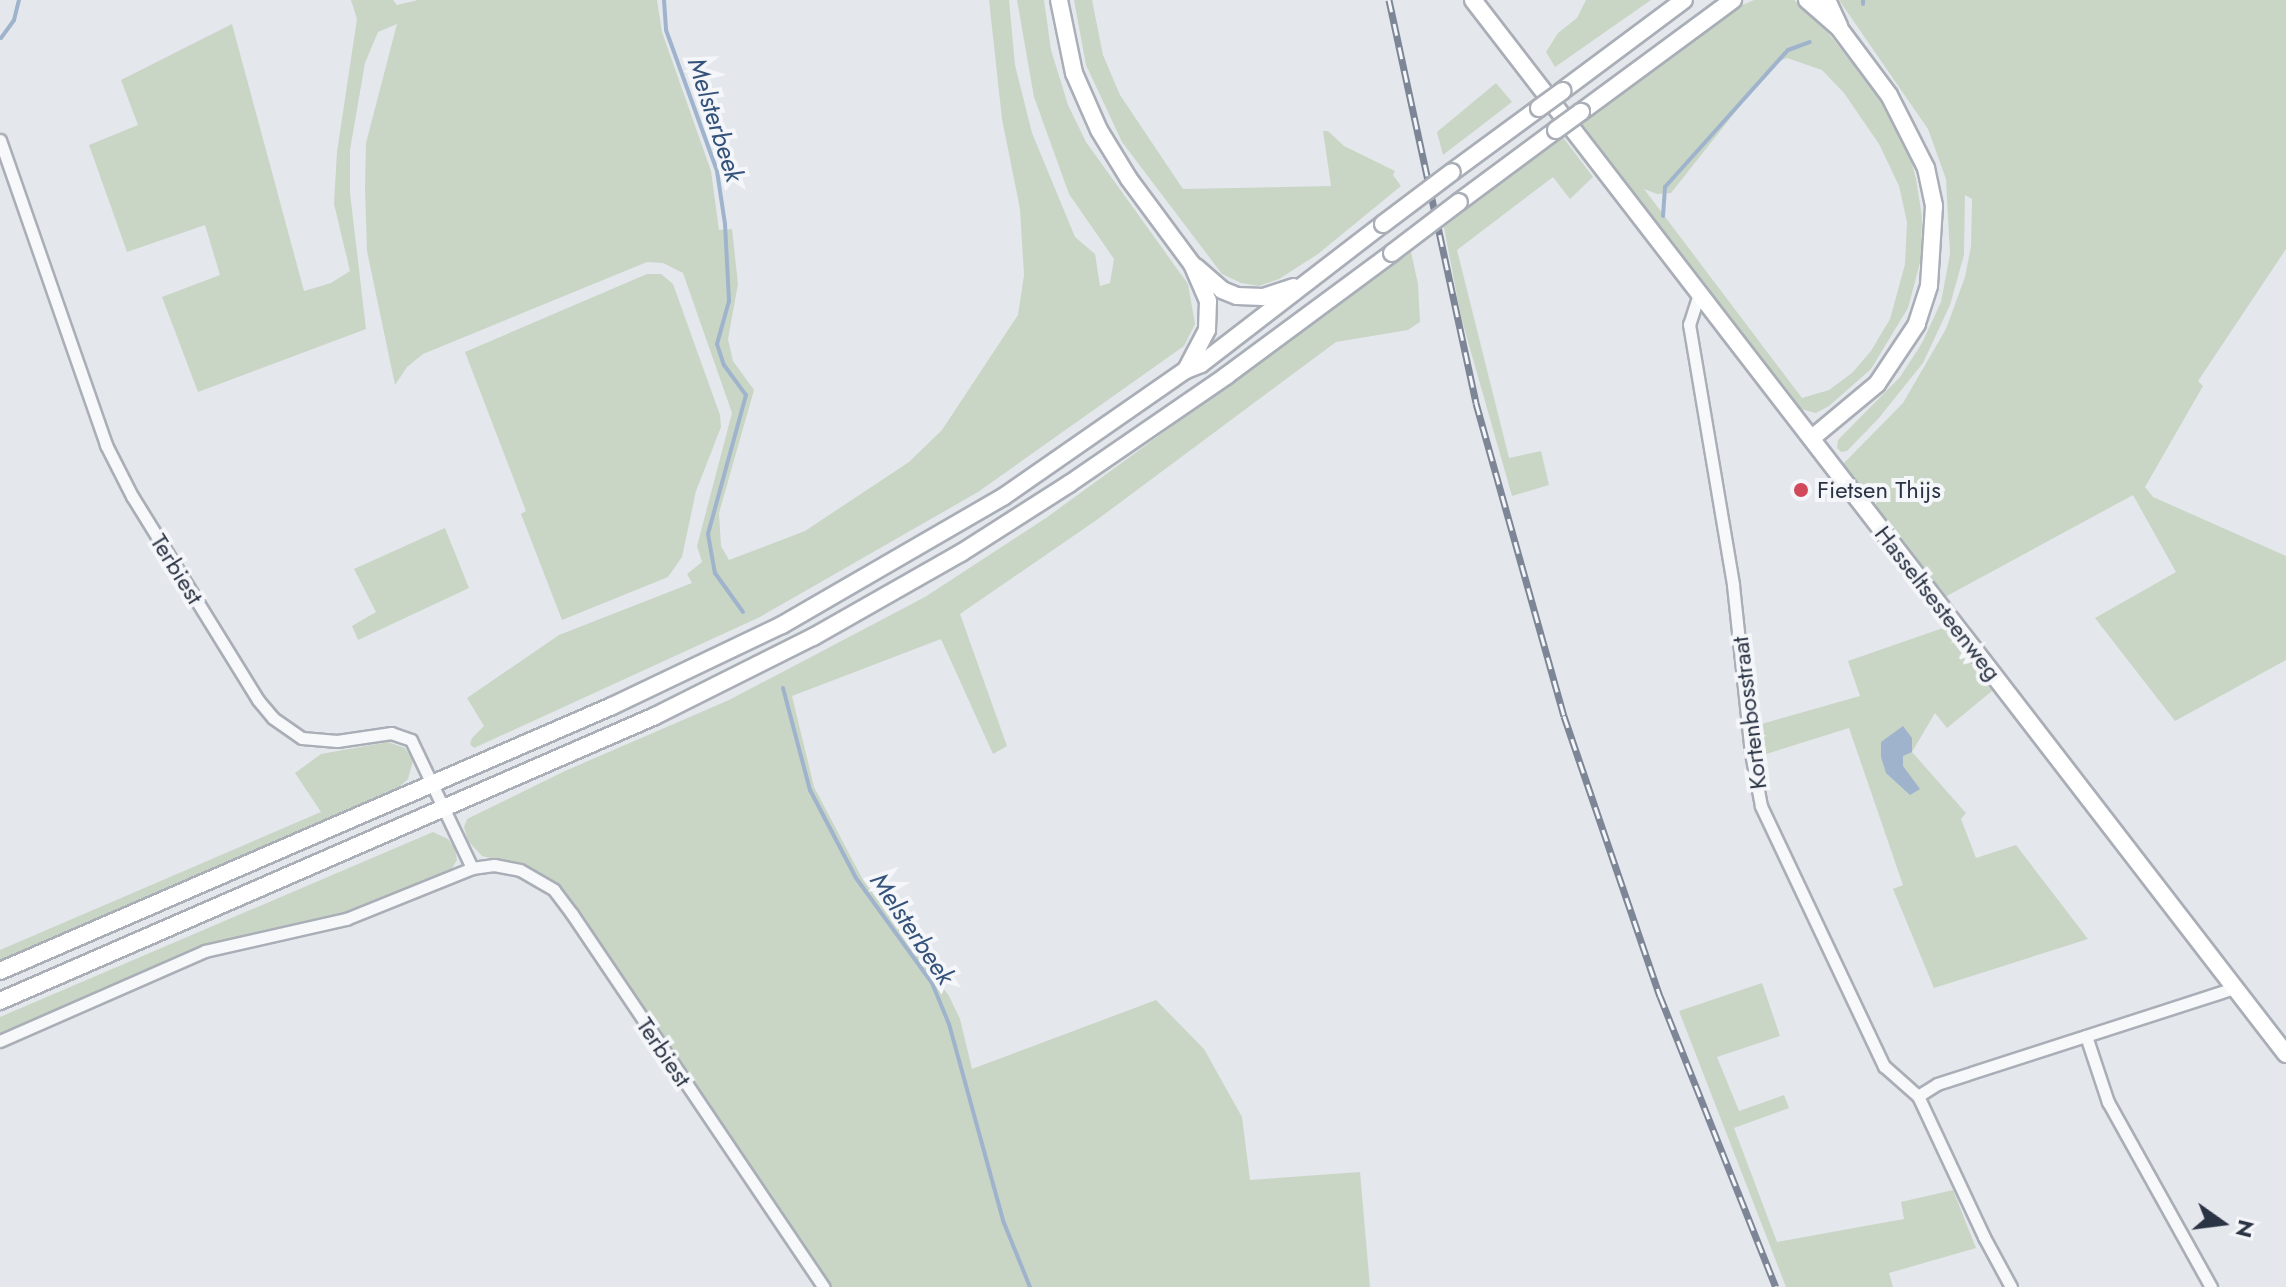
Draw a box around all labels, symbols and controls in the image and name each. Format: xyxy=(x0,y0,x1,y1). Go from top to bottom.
water label: Melsterbeek xyxy=(680,54,750,186)
place label: Fietsen Thijs xyxy=(1817,476,1941,504)
marker: Fietsen Thijs xyxy=(1792,481,1810,499)
street label: Hasseltsesteenweg xyxy=(1869,520,2007,686)
street label: Terbiest xyxy=(144,529,210,609)
street label: Kortenbosstraat xyxy=(1725,635,1773,791)
water label: Melsterbeek xyxy=(863,867,961,991)
street label: Terbiest xyxy=(631,1012,697,1092)
north arrow xyxy=(2182,1183,2262,1263)
text: N xyxy=(2228,1216,2263,1241)

